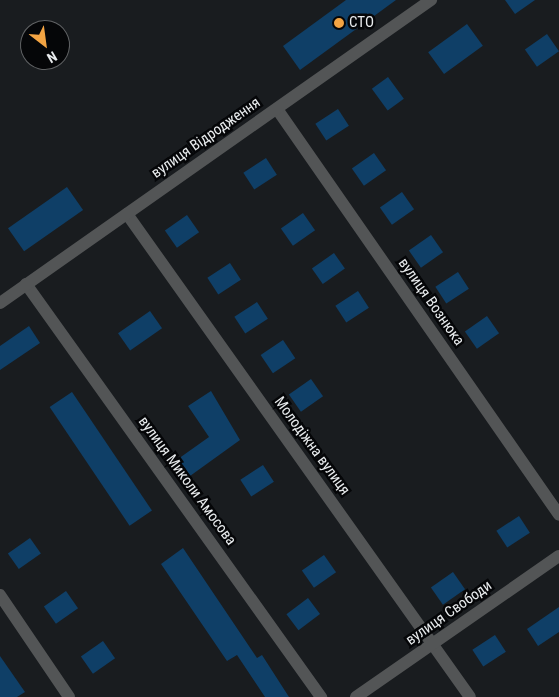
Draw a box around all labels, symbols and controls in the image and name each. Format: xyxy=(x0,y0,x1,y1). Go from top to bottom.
place label: СТО xyxy=(349,14,374,32)
marker: СТО xyxy=(333,17,345,29)
north arrow xyxy=(20,20,70,70)
text: N xyxy=(44,48,60,66)
street label: вулиця Відродження xyxy=(148,94,264,182)
street label: вулиця Вознюка xyxy=(394,255,468,349)
street label: Молодіжна вулиця xyxy=(270,393,354,499)
street label: вулиця Миколи Амосова xyxy=(134,413,240,549)
street label: вулиця Свободи xyxy=(403,577,495,649)

